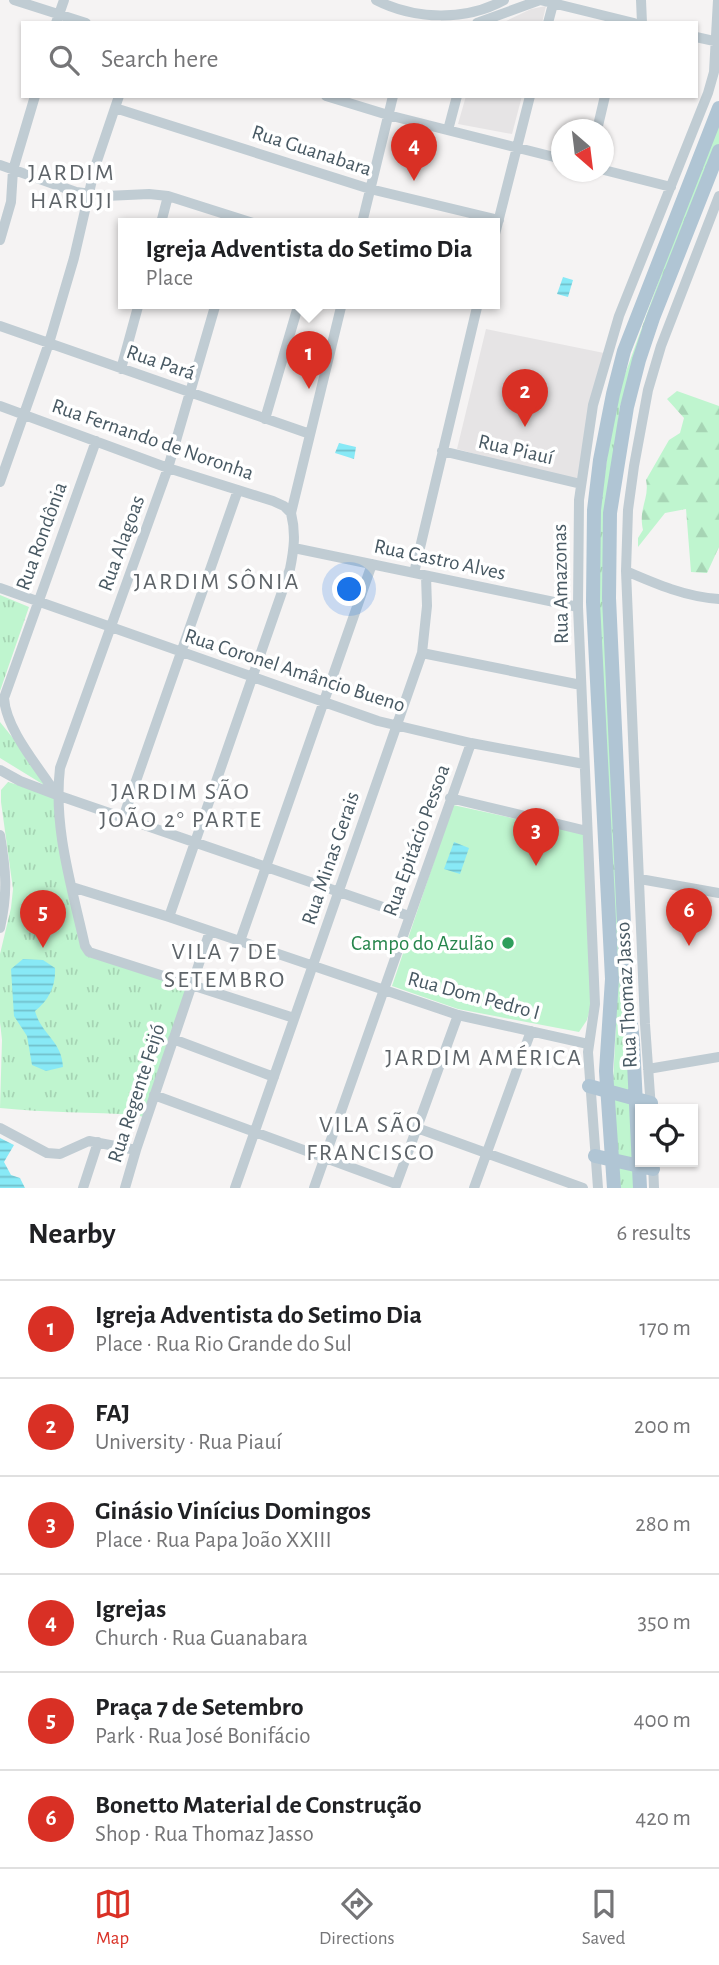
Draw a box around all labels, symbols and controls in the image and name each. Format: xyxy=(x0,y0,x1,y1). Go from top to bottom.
search box xyxy=(21,21,698,98)
icon: search xyxy=(45,41,83,79)
text: Search here xyxy=(101,46,219,72)
north arrow xyxy=(551,119,614,182)
street label: Rua Guanabara xyxy=(249,121,375,180)
pin: 4 xyxy=(391,123,437,181)
district label: JARDIM HARUJI xyxy=(28,161,116,213)
popup xyxy=(118,218,500,309)
text: Igreja Adventista do Setimo Dia xyxy=(145,236,473,262)
text: Place xyxy=(145,267,193,290)
pin: 1 xyxy=(286,331,332,389)
street label: Rua Pará xyxy=(124,341,198,384)
pin: 2 xyxy=(502,369,548,427)
street label: Rua Fernando de Noronha xyxy=(49,395,257,484)
street label: Rua Piauí xyxy=(476,431,556,469)
street label: Rua Rondônia xyxy=(12,479,71,593)
street label: Rua Alagoas xyxy=(94,493,148,594)
street label: Rua Amazonas xyxy=(549,524,572,644)
street label: Rua Castro Alves xyxy=(372,535,508,584)
district label: JARDIM SÔNIA xyxy=(134,568,300,594)
your location xyxy=(332,572,366,606)
street label: Rua Coronel Amâncio Bueno xyxy=(182,625,408,716)
street label: Rua Epitácio Pessoa xyxy=(379,761,454,919)
district label: JARDIM SÃO JOÃO 2° PARTE xyxy=(99,778,263,832)
street label: Rua Minas Gerais xyxy=(298,789,363,928)
pin: 3 xyxy=(513,808,559,866)
pin: 6 xyxy=(666,888,712,946)
pin: 5 xyxy=(20,890,66,948)
street label: Rua Thomaz Jasso xyxy=(612,921,641,1069)
place label: Campo do Azulão xyxy=(351,933,494,954)
marker: Campo do Azulão xyxy=(500,935,516,951)
district label: VILA 7 DE SETEMBRO xyxy=(164,940,286,992)
street label: Rua Dom Pedro I xyxy=(406,968,542,1023)
street label: Rua Regente Feijó xyxy=(104,1021,169,1165)
district label: JARDIM AMÉRICA xyxy=(385,1044,583,1070)
map controls xyxy=(635,1104,698,1167)
button: locate xyxy=(635,1104,698,1167)
district label: VILA SÃO FRANCISCO xyxy=(306,1111,436,1165)
text: Nearby xyxy=(28,1219,116,1249)
text: 6 results xyxy=(617,1222,691,1245)
text: Igreja Adventista do Setimo Dia xyxy=(95,1302,422,1328)
text: 1 xyxy=(47,1317,55,1340)
text: 170 m xyxy=(639,1317,691,1340)
text: Place · Rua Rio Grande do Sul xyxy=(95,1333,352,1356)
text: FAJ xyxy=(95,1400,130,1426)
text: 2 xyxy=(46,1415,56,1438)
text: 200 m xyxy=(634,1415,691,1438)
text: University · Rua Piauí xyxy=(95,1431,282,1454)
text: Ginásio Vinícius Domingos xyxy=(95,1498,371,1524)
text: 3 xyxy=(46,1513,56,1536)
text: 280 m xyxy=(635,1513,691,1536)
text: Place · Rua Papa João XXIII xyxy=(95,1529,332,1552)
text: Igrejas xyxy=(95,1596,166,1622)
text: 4 xyxy=(45,1611,57,1634)
text: 350 m xyxy=(638,1611,691,1634)
text: Church · Rua Guanabara xyxy=(95,1627,308,1650)
text: Praça 7 de Setembro xyxy=(95,1694,304,1720)
text: 5 xyxy=(46,1709,56,1732)
text: 400 m xyxy=(633,1709,691,1732)
text: Park · Rua José Bonifácio xyxy=(95,1725,311,1748)
text: Bonetto Material de Construção xyxy=(95,1792,422,1818)
text: 6 xyxy=(45,1807,57,1830)
text: 420 m xyxy=(635,1807,691,1830)
text: Shop · Rua Thomaz Jasso xyxy=(95,1823,314,1846)
tab: Map xyxy=(94,1885,132,1950)
tab: Directions xyxy=(319,1885,395,1950)
tab: Saved xyxy=(582,1885,625,1950)

